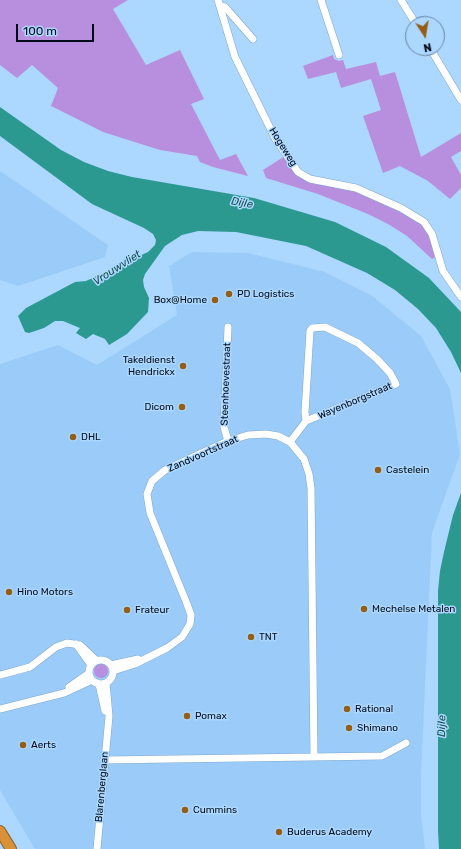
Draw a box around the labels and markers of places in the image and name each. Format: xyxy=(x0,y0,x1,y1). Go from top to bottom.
place label: PD Logistics xyxy=(237,288,294,300)
marker: PD Logistics xyxy=(224,289,234,299)
place label: Box@Home xyxy=(154,294,207,306)
marker: Box@Home xyxy=(210,295,220,305)
place label: Takeldienst Hendrickx xyxy=(123,354,175,378)
marker: Takeldienst Hendrickx xyxy=(178,361,188,371)
place label: Dicom xyxy=(145,401,174,413)
marker: Dicom xyxy=(177,402,187,412)
place label: DHL xyxy=(81,431,101,443)
marker: DHL xyxy=(68,432,78,442)
place label: Castelein xyxy=(386,464,429,476)
marker: Castelein xyxy=(373,465,383,475)
place label: Hino Motors xyxy=(17,586,73,598)
marker: Hino Motors xyxy=(4,587,14,597)
place label: Mechelse Metalen xyxy=(372,603,455,615)
place label: Frateur xyxy=(135,604,169,616)
marker: Mechelse Metalen xyxy=(359,604,369,614)
marker: Frateur xyxy=(122,605,132,615)
place label: TNT xyxy=(259,631,278,643)
marker: TNT xyxy=(246,632,256,642)
place label: Rational xyxy=(355,703,393,715)
marker: Rational xyxy=(342,704,352,714)
place label: Pomax xyxy=(195,710,227,722)
marker: Pomax xyxy=(182,711,192,721)
place label: Shimano xyxy=(357,722,398,734)
marker: Shimano xyxy=(344,723,354,733)
place label: Aerts xyxy=(31,739,56,751)
marker: Aerts xyxy=(18,740,28,750)
place label: Cummins xyxy=(193,804,237,816)
marker: Cummins xyxy=(180,805,190,815)
place label: Buderus Academy xyxy=(287,826,372,838)
marker: Buderus Academy xyxy=(274,827,284,837)

